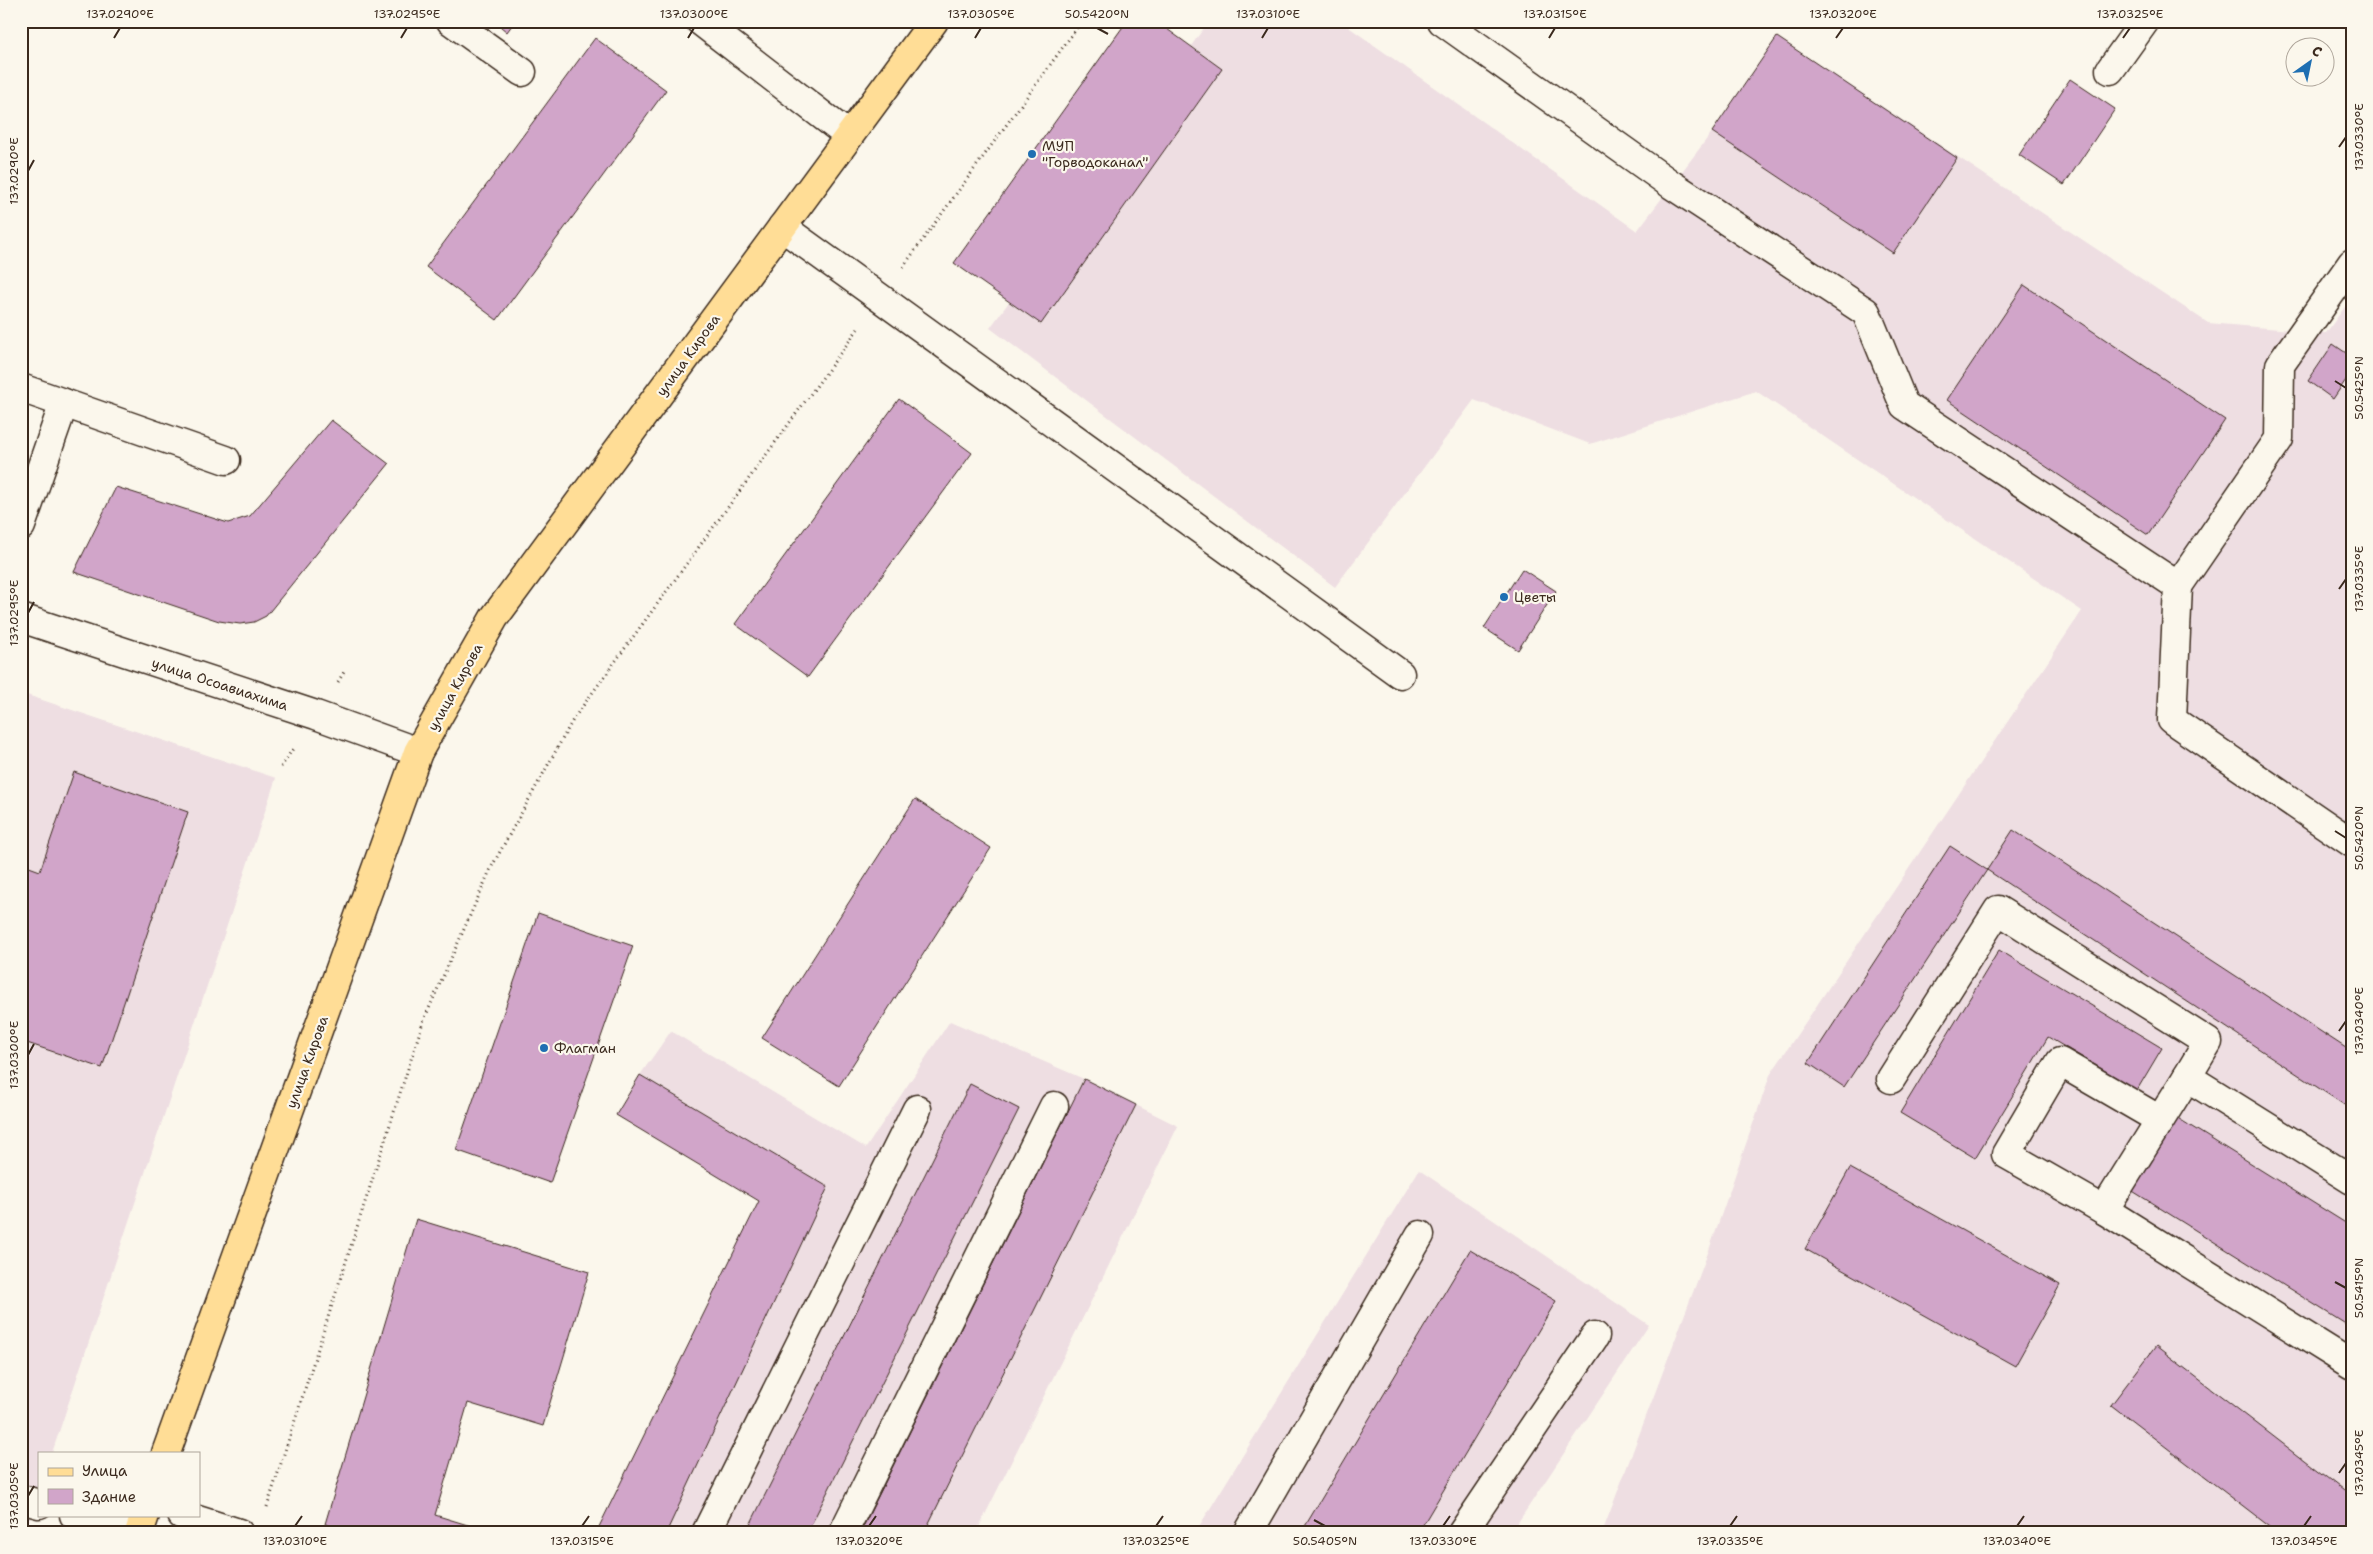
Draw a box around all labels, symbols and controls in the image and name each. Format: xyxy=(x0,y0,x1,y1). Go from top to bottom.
text: 137.0290°E xyxy=(86,6,154,22)
text: 137.0295°E xyxy=(374,6,440,22)
text: 137.0300°E xyxy=(660,6,728,22)
text: 137.0305°E xyxy=(947,6,1015,22)
text: 50.5420°N xyxy=(1065,6,1129,22)
text: 137.0310°E xyxy=(1236,6,1300,22)
text: 137.0315°E xyxy=(1523,6,1587,22)
text: 137.0320°E xyxy=(1809,6,1877,22)
text: 137.0325°E xyxy=(2097,6,2163,22)
north arrow xyxy=(2286,38,2336,88)
text: С xyxy=(2309,41,2326,61)
text: 137.0330°E xyxy=(2351,103,2367,171)
text: 137.0290°E xyxy=(6,137,22,205)
place label: МУП "Горводоканал" xyxy=(1042,137,1148,171)
marker: МУП "Горводоканал" xyxy=(1026,148,1038,160)
street label: улица Кирова xyxy=(652,310,724,400)
text: 50.5425°N xyxy=(2351,356,2367,420)
text: 137.0335°E xyxy=(2351,546,2367,612)
text: 137.0295°E xyxy=(6,580,22,646)
place label: Цветы xyxy=(1514,588,1556,606)
marker: Цветы xyxy=(1498,591,1510,603)
street label: улица Кирова xyxy=(424,640,487,734)
street label: улица Осоавиахима xyxy=(150,653,291,715)
text: 50.5420°N xyxy=(2351,806,2367,870)
text: 137.0340°E xyxy=(2351,987,2367,1055)
street label: улица Кирова xyxy=(282,1013,332,1111)
text: 137.0300°E xyxy=(6,1021,22,1089)
place label: Флагман xyxy=(554,1039,616,1057)
marker: Флагман xyxy=(538,1042,550,1054)
text: 50.5415°N xyxy=(2351,1258,2367,1318)
text: 137.0345°E xyxy=(2351,1430,2367,1496)
legend xyxy=(38,1452,200,1516)
text: Улица xyxy=(82,1461,128,1481)
text: 137.0305°E xyxy=(6,1462,22,1530)
text: Здание xyxy=(82,1487,136,1507)
text: 137.0310°E xyxy=(263,1533,327,1549)
text: 137.0315°E xyxy=(550,1533,614,1549)
text: 137.0320°E xyxy=(835,1533,903,1549)
text: 137.0325°E xyxy=(1123,1533,1189,1549)
text: 50.5405°N xyxy=(1293,1533,1357,1549)
text: 137.0330°E xyxy=(1409,1533,1477,1549)
text: 137.0335°E xyxy=(1697,1533,1763,1549)
text: 137.0340°E xyxy=(1983,1533,2051,1549)
text: 137.0345°E xyxy=(2271,1533,2337,1549)

